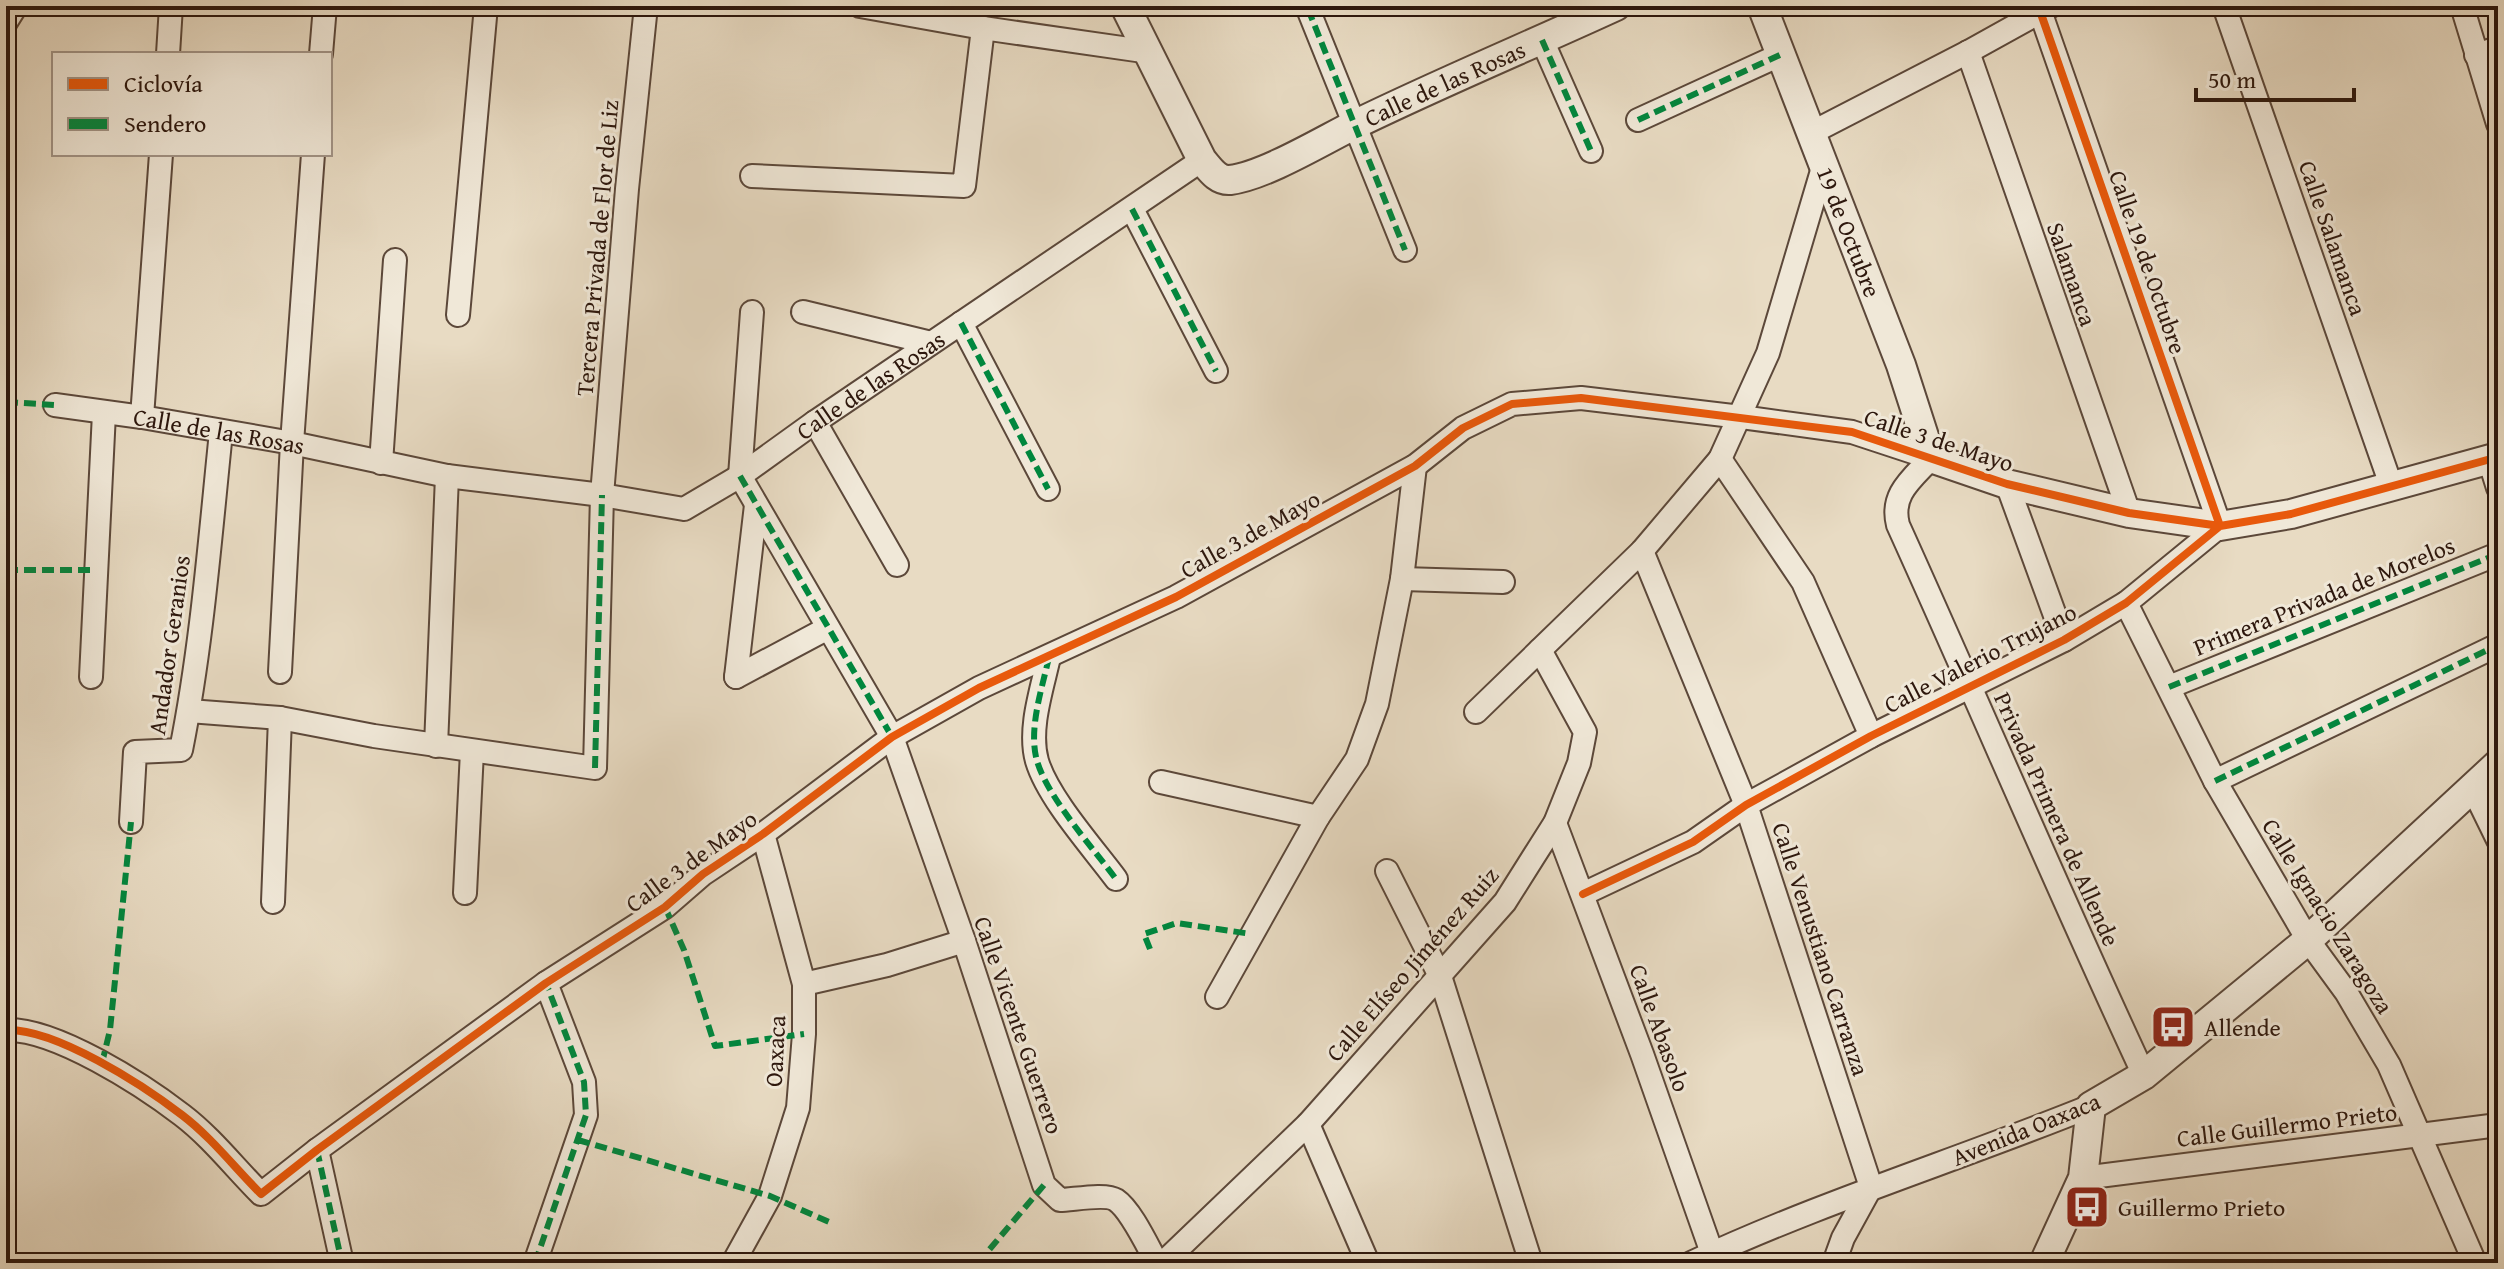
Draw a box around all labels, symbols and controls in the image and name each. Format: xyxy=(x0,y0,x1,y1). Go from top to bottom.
street label: Calle de las Rosas xyxy=(1358,32,1531,135)
legend xyxy=(52,52,332,156)
scale bar xyxy=(2196,52,2354,102)
text: 50 m xyxy=(2208,62,2256,97)
text: Ciclovía xyxy=(124,66,203,101)
street label: Tercera Privada de Flor de Liz xyxy=(567,99,627,397)
text: Sendero xyxy=(124,106,206,141)
street label: Calle Salamanca xyxy=(2290,156,2376,321)
street label: 19 de Octubre xyxy=(1808,161,1891,302)
street label: Calle 19 de Octubre xyxy=(2100,166,2196,358)
street label: Salamanca xyxy=(2038,217,2106,331)
street label: Calle de las Rosas xyxy=(789,322,952,448)
street label: Calle de las Rosas xyxy=(131,399,308,463)
street label: Calle 3 de Mayo xyxy=(1860,399,2018,481)
street label: Calle 3 de Mayo xyxy=(1174,481,1326,587)
street label: Primera Privada de Morelos xyxy=(2188,528,2460,664)
street label: Andador Geranios xyxy=(139,553,199,737)
street label: Calle Valerio Trujano xyxy=(1878,594,2082,722)
street label: Privada Primera de Allende xyxy=(1985,686,2129,952)
street label: Calle 3 de Mayo xyxy=(618,801,764,921)
street label: Calle Ignacio Zaragoza xyxy=(2254,811,2403,1021)
street label: Calle Venustiano Carranza xyxy=(1764,818,1879,1081)
street label: Calle Elíseo Jiménez Ruiz xyxy=(1317,859,1507,1069)
street label: Calle Vicente Guerrero xyxy=(965,911,1073,1139)
street label: Calle Abasolo xyxy=(1621,959,1699,1097)
bus stop icon: Allende xyxy=(2149,1003,2197,1051)
place label: Allende xyxy=(2204,1010,2281,1045)
street label: Oaxaca xyxy=(756,1014,794,1088)
street label: Avenida Oaxaca xyxy=(1947,1083,2106,1175)
street label: Calle Guillermo Prieto xyxy=(2175,1094,2399,1156)
bus stop icon: Guillermo Prieto xyxy=(2063,1183,2111,1231)
place label: Guillermo Prieto xyxy=(2118,1190,2285,1225)

